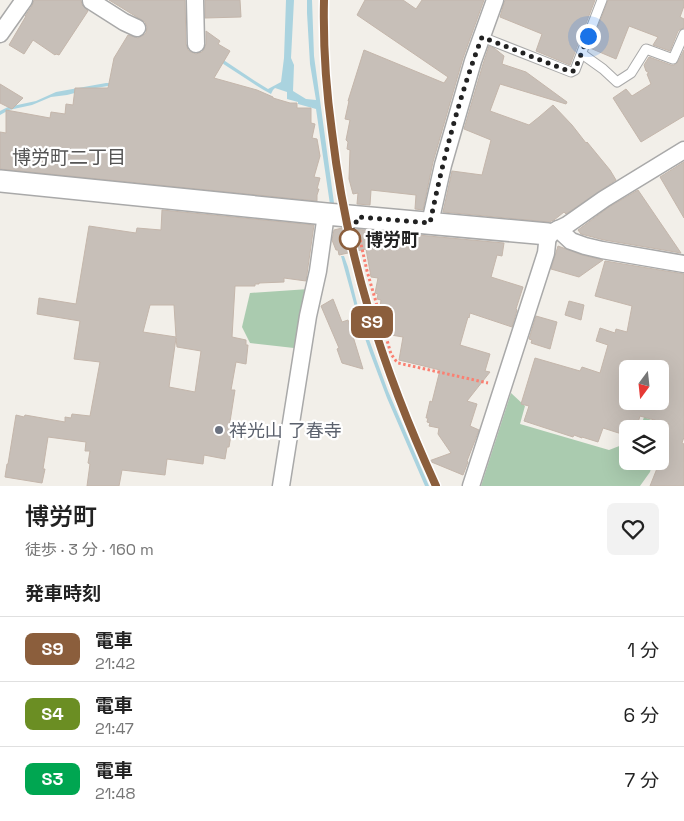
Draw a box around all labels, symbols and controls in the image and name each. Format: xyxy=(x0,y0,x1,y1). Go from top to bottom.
your location xyxy=(576,24,601,49)
district label: 博労町二丁目 xyxy=(12,145,126,170)
marker: 博労町 xyxy=(339,228,361,250)
place label: 博労町 xyxy=(365,228,419,251)
line badge: S9 xyxy=(350,306,394,338)
text: S9 xyxy=(361,310,383,333)
north arrow xyxy=(619,360,669,410)
map controls xyxy=(619,360,669,470)
place label: 祥光山 了春寺 xyxy=(229,419,342,442)
button: layers xyxy=(619,420,669,470)
marker: 祥光山 了春寺 xyxy=(213,424,225,436)
text: 博労町 xyxy=(25,501,97,532)
button: heart xyxy=(607,503,659,555)
text: 徒歩 · 3 分 · 160 m xyxy=(25,539,154,560)
text: 発車時刻 xyxy=(25,581,101,606)
text: 電車 xyxy=(95,628,133,653)
text: S9 xyxy=(41,637,64,660)
text: 1 分 xyxy=(627,638,659,663)
text: 21:42 xyxy=(95,653,135,674)
text: 電車 xyxy=(95,693,133,718)
text: S4 xyxy=(41,702,64,725)
text: 6 分 xyxy=(623,703,659,728)
text: 21:47 xyxy=(95,718,134,739)
text: 電車 xyxy=(95,758,133,783)
text: S3 xyxy=(42,767,63,790)
text: 7 分 xyxy=(624,768,659,793)
text: 21:48 xyxy=(95,783,135,804)

